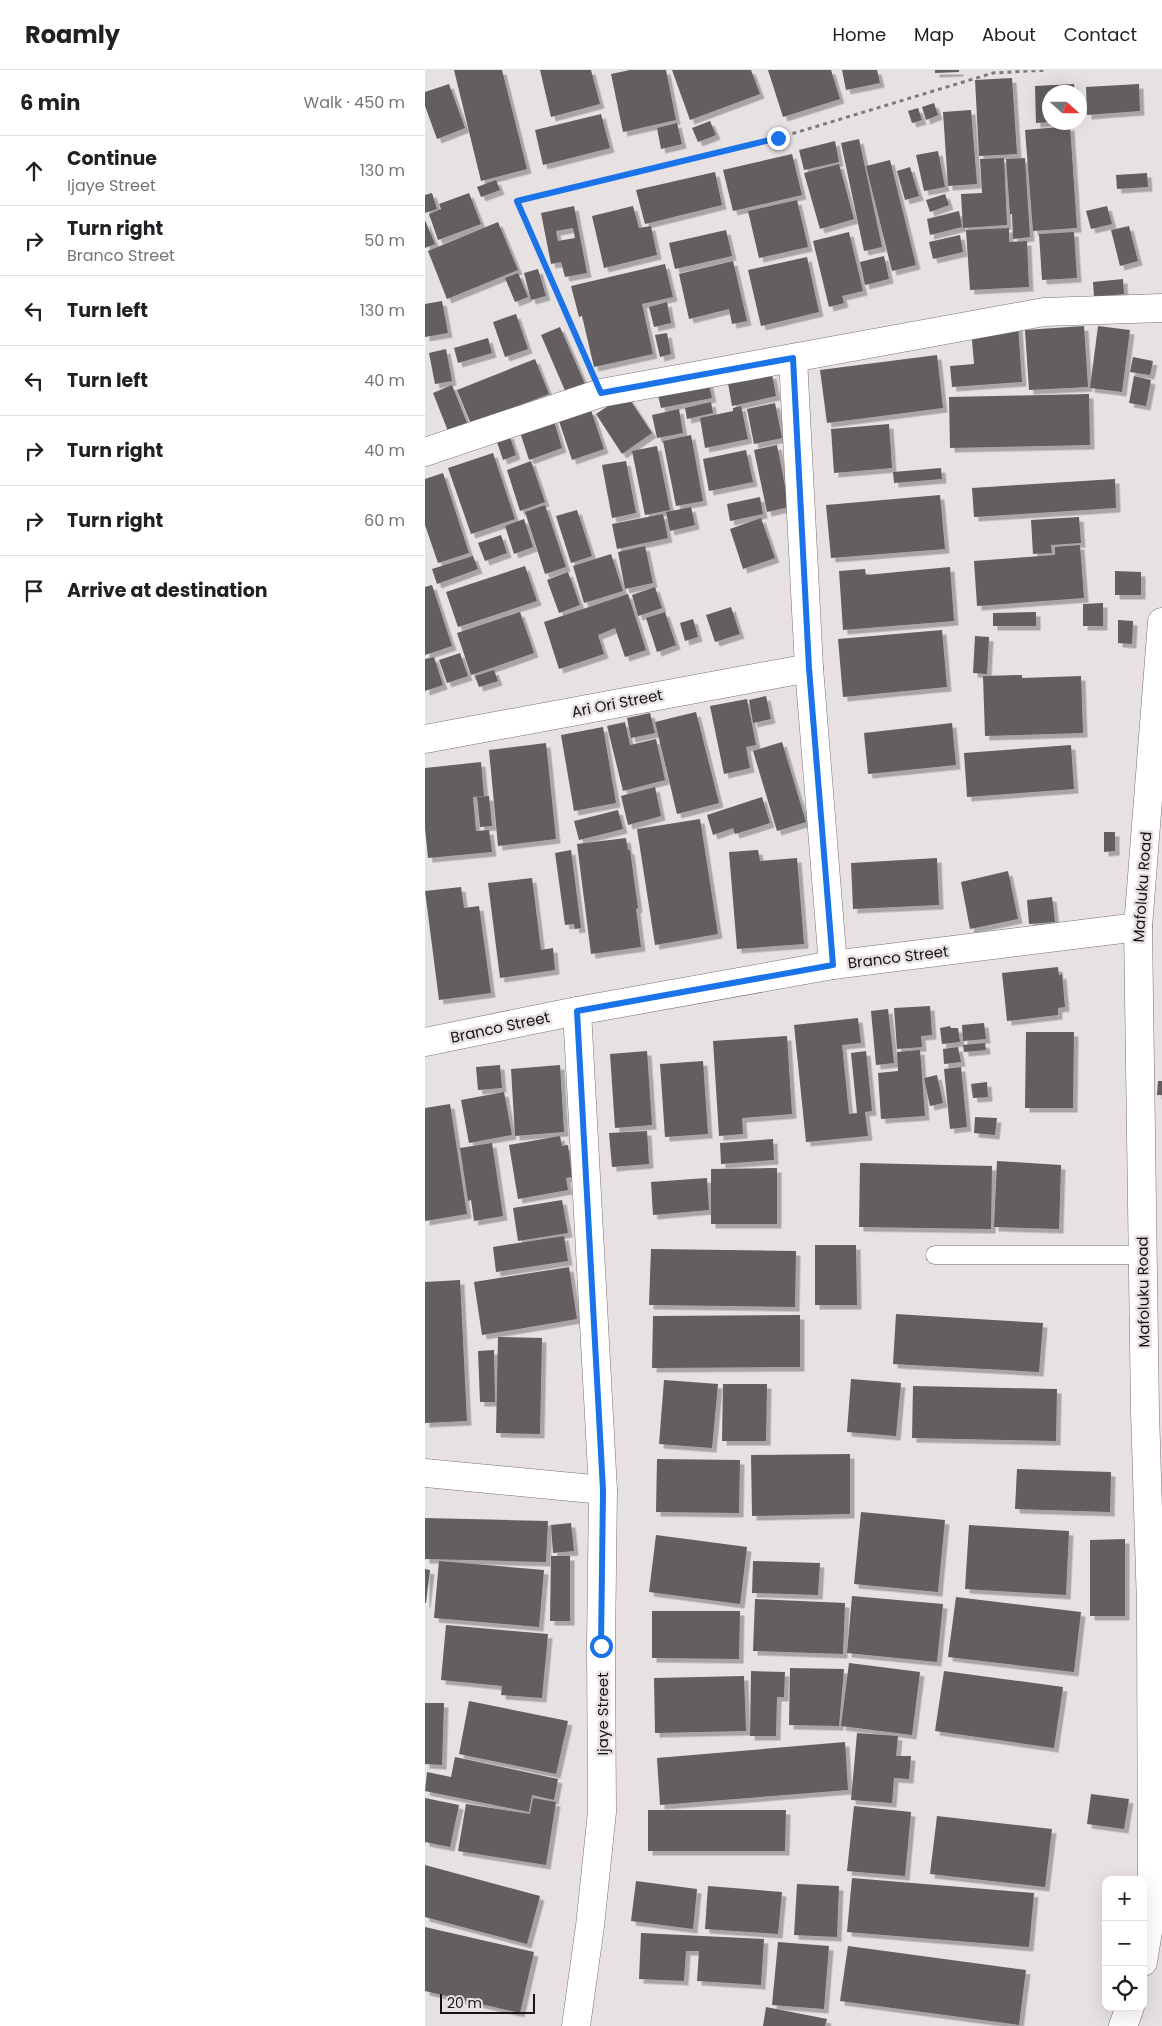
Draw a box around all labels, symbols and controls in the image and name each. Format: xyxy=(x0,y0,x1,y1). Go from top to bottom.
text: Roamly xyxy=(25,18,120,51)
text: Home xyxy=(832,22,886,47)
text: Map xyxy=(914,22,954,47)
text: About xyxy=(982,22,1036,47)
text: Contact xyxy=(1064,22,1137,47)
north arrow xyxy=(1042,85,1087,130)
text: 6 min xyxy=(20,88,80,117)
text: Walk · 450 m xyxy=(304,91,405,114)
route end xyxy=(767,127,790,150)
text: Continue xyxy=(67,145,157,172)
icon: ahead xyxy=(20,157,48,185)
text: 130 m xyxy=(360,159,405,182)
text: Ijaye Street xyxy=(67,174,156,197)
text: Turn right xyxy=(67,215,163,242)
icon: right xyxy=(20,227,48,255)
text: 50 m xyxy=(364,229,405,252)
text: Branco Street xyxy=(67,244,175,267)
icon: left xyxy=(20,297,48,325)
text: Turn left xyxy=(67,297,148,324)
text: 130 m xyxy=(360,299,405,322)
icon: left xyxy=(20,367,48,395)
text: Turn left xyxy=(67,367,148,394)
text: 40 m xyxy=(364,369,405,392)
icon: right xyxy=(20,437,48,465)
text: Turn right xyxy=(67,437,163,464)
text: 40 m xyxy=(364,439,405,462)
icon: right xyxy=(20,507,48,535)
text: Turn right xyxy=(67,507,163,534)
text: 60 m xyxy=(364,509,405,532)
icon: arrive xyxy=(20,577,48,605)
text: Arrive at destination xyxy=(67,577,268,604)
street label: Ari Ori Street xyxy=(570,684,664,722)
street label: Mafoluku Road xyxy=(1128,831,1156,943)
street label: Branco Street xyxy=(847,940,949,974)
street label: Branco Street xyxy=(448,1006,552,1048)
street label: Mafoluku Road xyxy=(1132,1236,1154,1348)
route start xyxy=(590,1635,613,1658)
street label: Ijaye Street xyxy=(592,1672,613,1756)
map controls xyxy=(1102,1876,1147,2011)
button: + xyxy=(1102,1876,1147,1921)
button: − xyxy=(1102,1921,1147,1966)
button: locate xyxy=(1102,1966,1147,2011)
scale bar xyxy=(440,1991,535,2014)
text: 20 m xyxy=(447,1993,482,2013)

